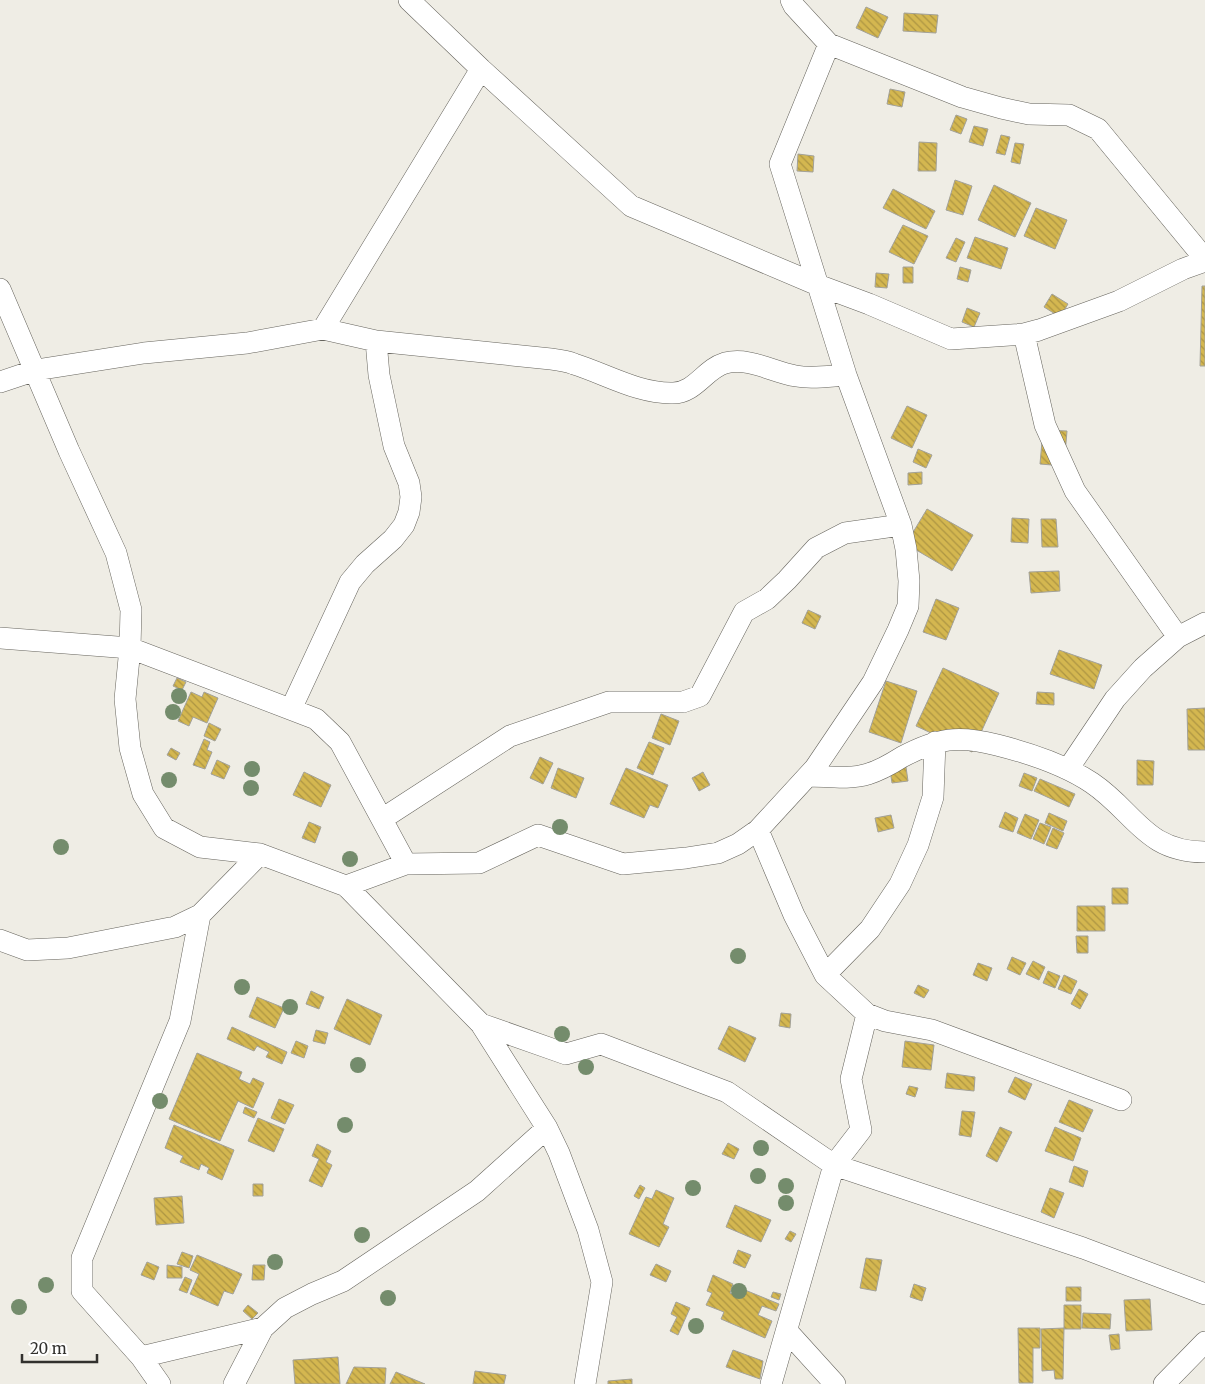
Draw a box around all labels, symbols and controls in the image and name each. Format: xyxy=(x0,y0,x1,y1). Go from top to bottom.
scale bar xyxy=(22,1332,98,1364)
text: 20 m xyxy=(30,1339,67,1358)

